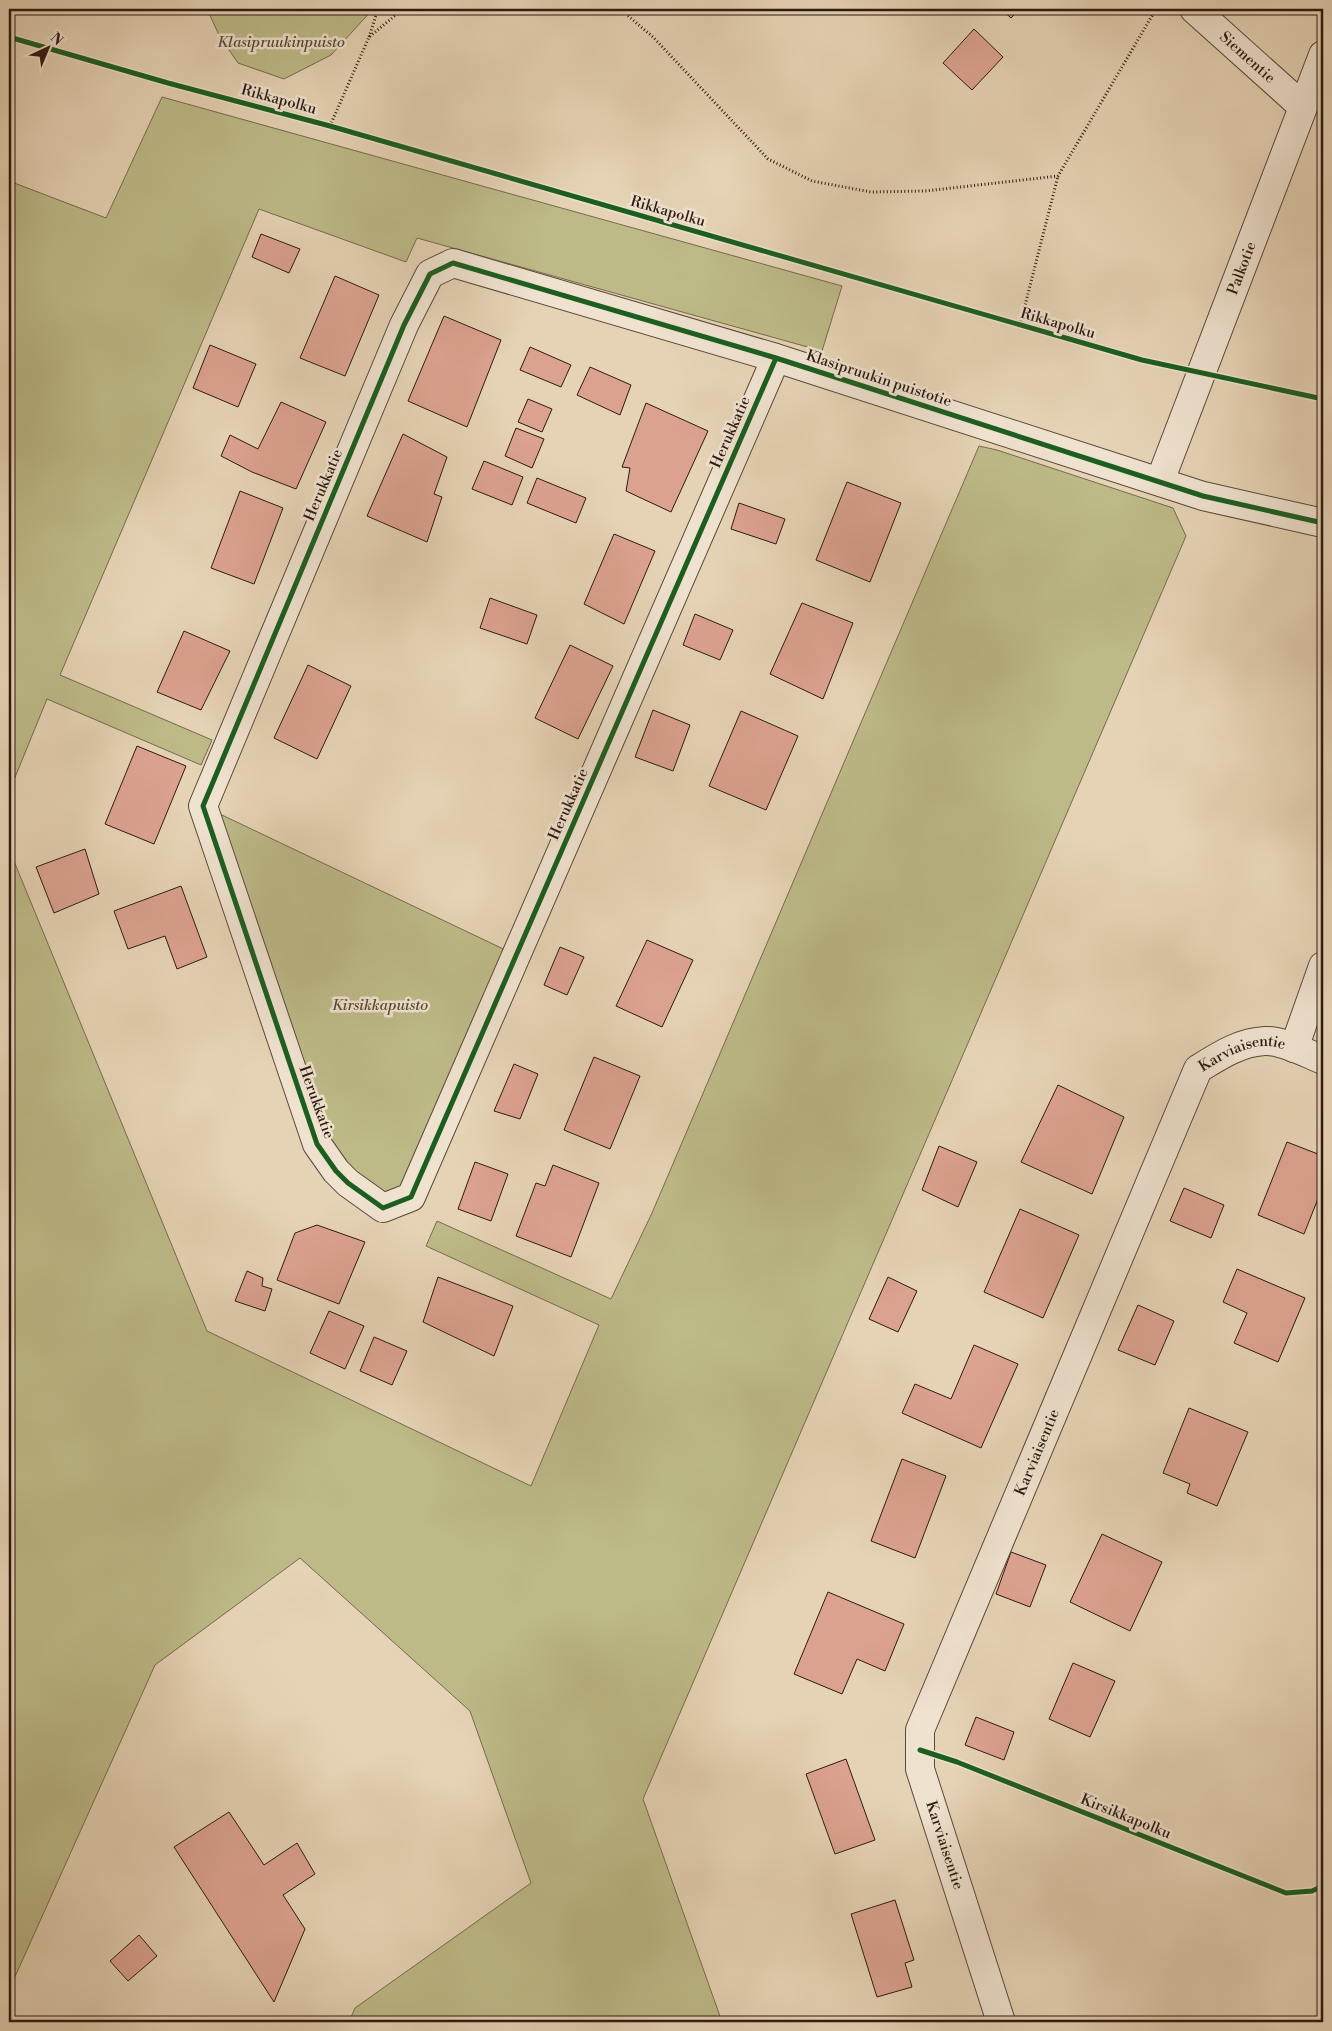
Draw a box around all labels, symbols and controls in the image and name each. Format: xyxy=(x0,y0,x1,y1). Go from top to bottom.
north arrow xyxy=(22,22,72,72)
street label: Siementie xyxy=(1215,27,1279,87)
text: N xyxy=(46,29,67,50)
park label: Klasipruukinpuisto xyxy=(217,33,345,52)
street label: Rikkapolku xyxy=(239,80,319,119)
street label: Rikkapolku xyxy=(628,192,708,231)
street label: Palkotie xyxy=(1223,239,1261,297)
street label: Rikkapolku xyxy=(1018,304,1098,343)
street label: Klasipruukin puistotie xyxy=(804,346,954,411)
street label: Herukkatie xyxy=(706,393,755,471)
street label: Herukkatie xyxy=(300,446,347,524)
street label: Herukkatie xyxy=(544,765,593,843)
park label: Kirsikkapuisto xyxy=(332,996,428,1015)
street label: Karviaisentie xyxy=(1195,1032,1288,1076)
street label: Herukkatie xyxy=(295,1063,339,1141)
street label: Karviaisentie xyxy=(1011,1406,1064,1499)
street label: Kirsikkapolku xyxy=(1078,1790,1174,1843)
street label: Karviaisentie xyxy=(921,1798,968,1892)

